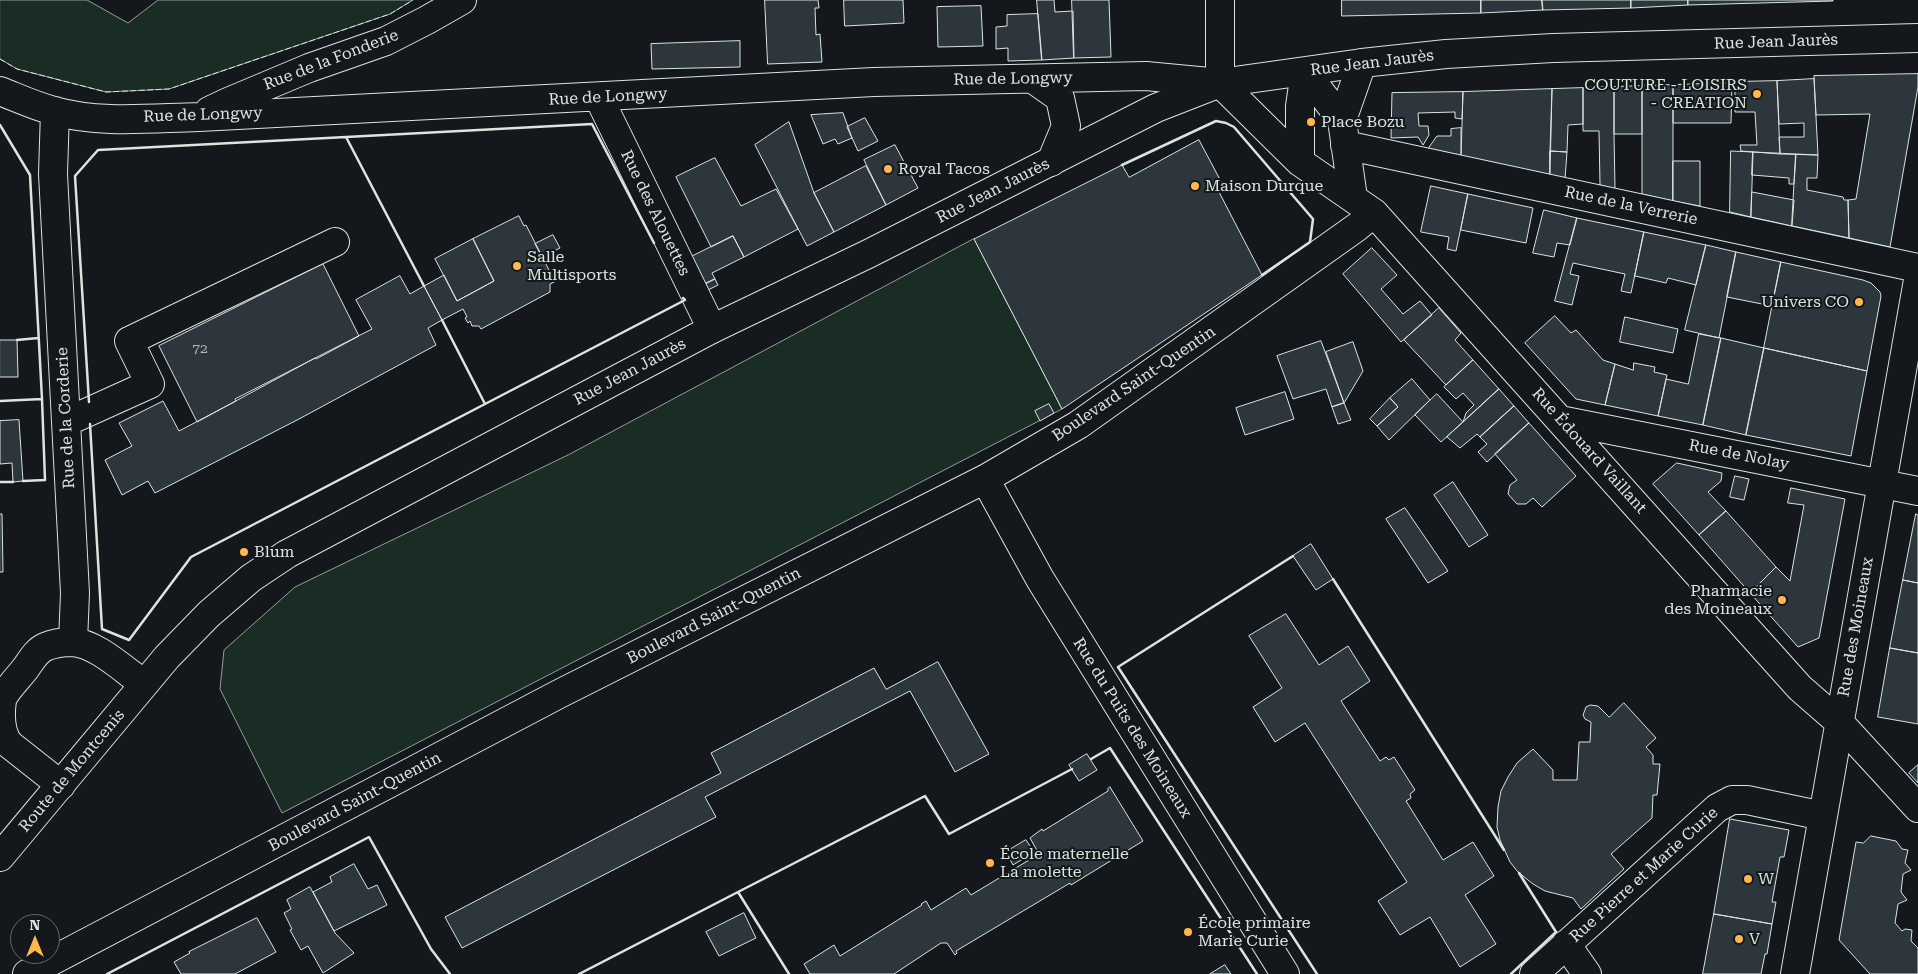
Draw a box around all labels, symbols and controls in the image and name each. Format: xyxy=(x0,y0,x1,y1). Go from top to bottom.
street label: Rue de la Fonderie xyxy=(261,25,401,95)
street label: Rue Jean Jaurès xyxy=(1714,30,1838,54)
street label: Rue Jean Jaurès xyxy=(1309,46,1435,80)
street label: Rue de Longwy xyxy=(953,68,1073,90)
place label: COUTURE - LOISIRS - CREATION xyxy=(1584,75,1747,113)
street label: Rue de Longwy xyxy=(548,84,668,110)
marker: COUTURE - LOISIRS - CREATION xyxy=(1751,88,1763,100)
street label: Rue de Longwy xyxy=(143,103,263,127)
place label: Place Bozu xyxy=(1321,112,1405,132)
marker: Place Bozu xyxy=(1305,116,1317,128)
street label: Rue des Alouettes xyxy=(616,147,694,279)
street label: Rue Jean Jaurès xyxy=(933,154,1053,228)
place label: Royal Tacos xyxy=(898,159,990,179)
marker: Royal Tacos xyxy=(882,163,894,175)
place label: Maison Durque xyxy=(1205,176,1323,196)
marker: Maison Durque xyxy=(1189,180,1201,192)
street label: Rue de la Verrerie xyxy=(1563,183,1699,229)
place label: Salle Multisports xyxy=(527,247,616,285)
marker: Salle Multisports xyxy=(511,260,523,272)
place label: Univers CO xyxy=(1761,292,1849,312)
marker: Univers CO xyxy=(1853,296,1865,308)
street label: Boulevard Saint-Quentin xyxy=(1049,322,1219,446)
street label: Rue Jean Jaurès xyxy=(571,334,689,410)
house number: 72 xyxy=(192,341,208,357)
street label: Rue de la Corderie xyxy=(53,347,79,489)
street label: Rue Édouard Vaillant xyxy=(1528,384,1650,518)
street label: Rue de Nolay xyxy=(1687,436,1791,474)
place label: Blum xyxy=(254,542,294,562)
marker: Blum xyxy=(238,546,250,558)
street label: Rue des Moineaux xyxy=(1834,556,1878,698)
street label: Boulevard Saint-Quentin xyxy=(624,564,804,668)
place label: Pharmacie des Moineaux xyxy=(1664,581,1772,619)
marker: Pharmacie des Moineaux xyxy=(1776,594,1788,606)
street label: Rue du Puits des Moineaux xyxy=(1069,634,1195,822)
street label: Route de Montcenis xyxy=(15,706,129,836)
street label: Boulevard Saint-Quentin xyxy=(265,748,445,856)
street label: Rue Pierre et Marie Curie xyxy=(1566,803,1722,947)
place label: École maternelle La molette xyxy=(1000,844,1129,882)
marker: École maternelle La molette xyxy=(984,857,996,869)
place label: W xyxy=(1758,869,1774,889)
marker: W xyxy=(1742,873,1754,885)
place label: École primaire Marie Curie xyxy=(1198,913,1311,951)
north arrow xyxy=(10,914,60,964)
text: N xyxy=(30,917,40,933)
marker: École primaire Marie Curie xyxy=(1182,926,1194,938)
place label: V xyxy=(1749,929,1760,949)
marker: V xyxy=(1733,933,1745,945)

